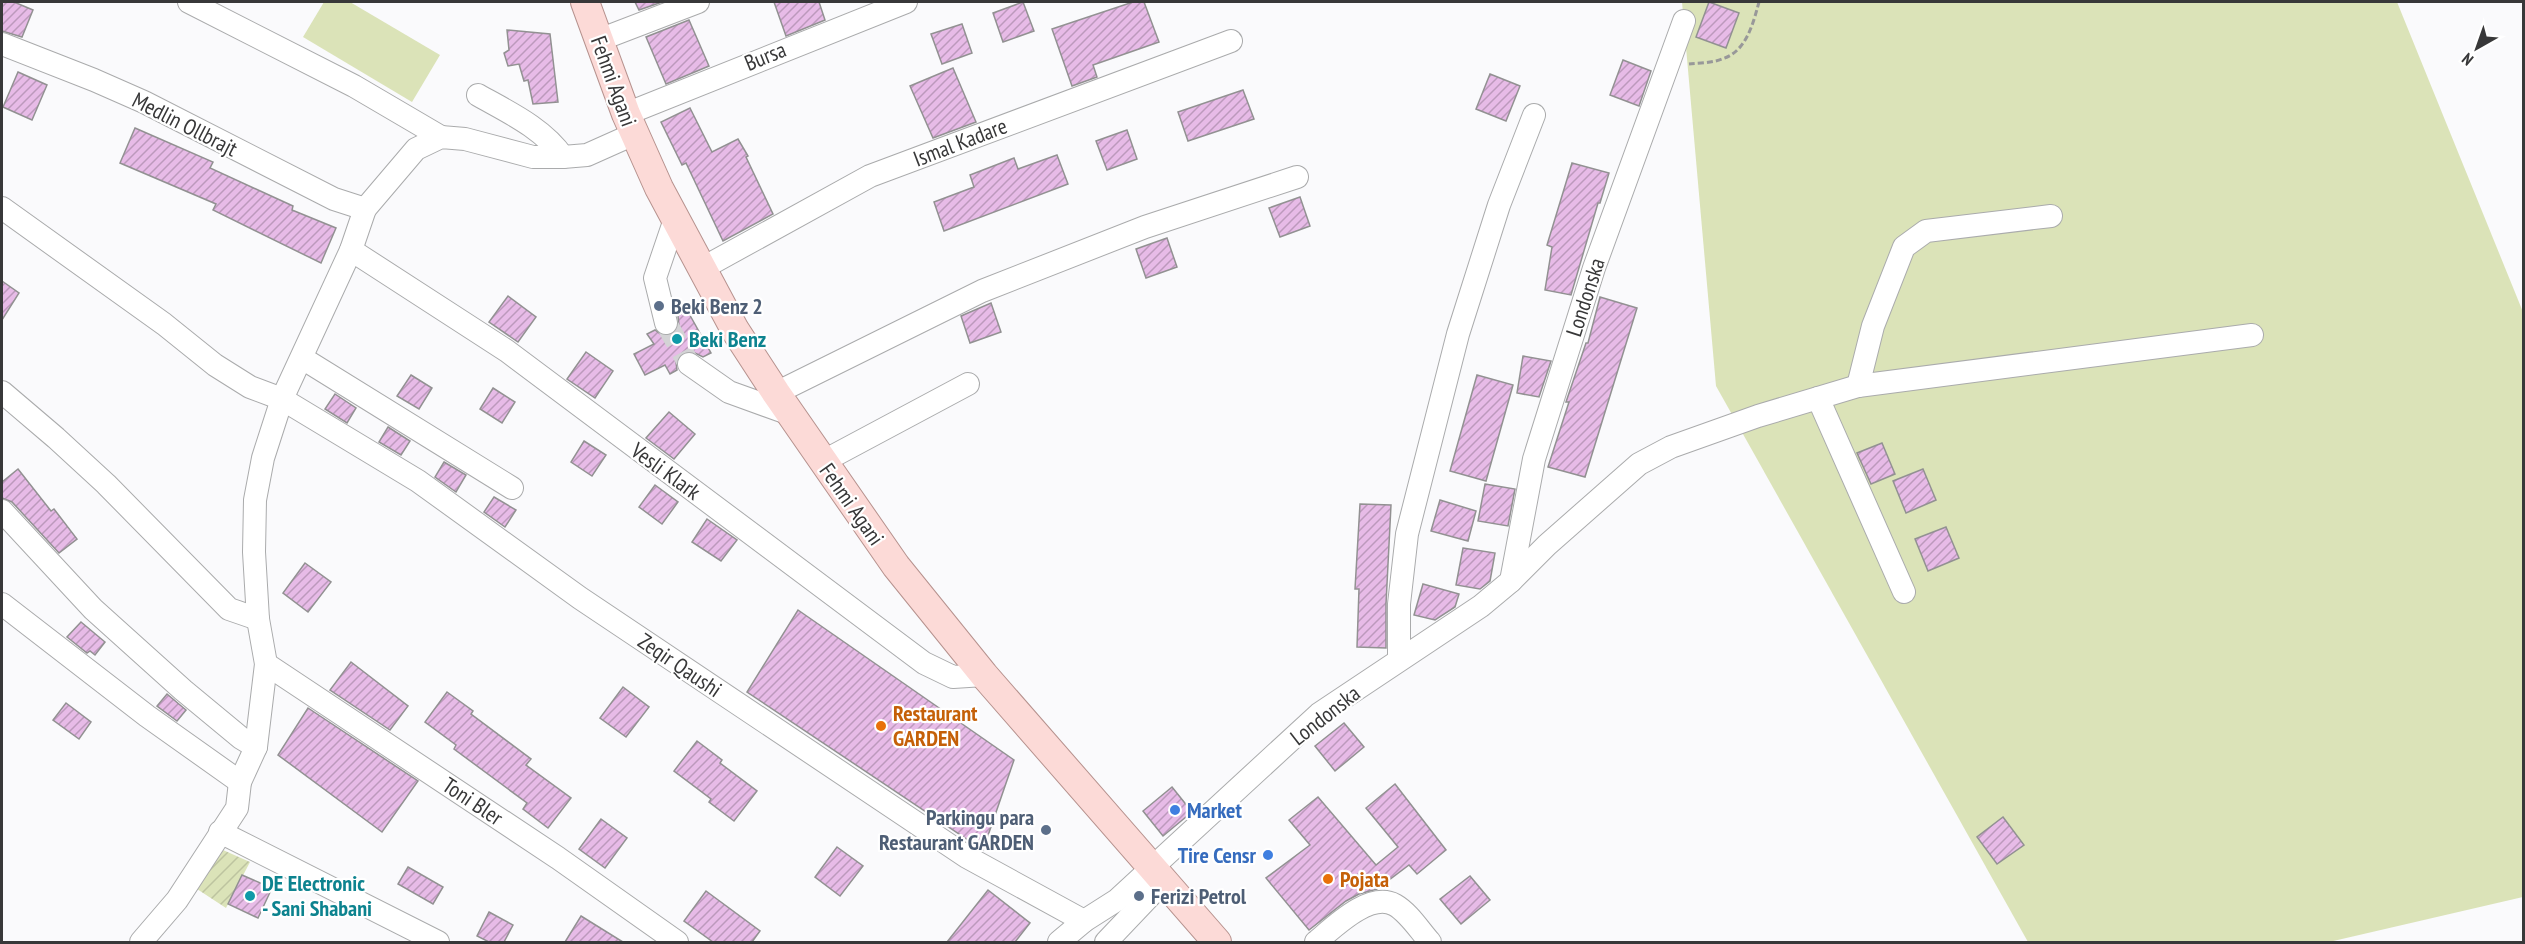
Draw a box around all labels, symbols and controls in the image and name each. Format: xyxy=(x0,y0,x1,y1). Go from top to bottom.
north arrow xyxy=(2447,18,2507,78)
street label: Fehmi Agani xyxy=(585,32,643,130)
street label: Bursa xyxy=(740,35,790,77)
text: N xyxy=(2458,49,2477,70)
street label: Medlin Ollbrajt xyxy=(128,86,242,162)
street label: Ismal Kadare xyxy=(909,111,1011,173)
street label: Londonska xyxy=(1559,254,1611,340)
place label: Beki Benz 2 xyxy=(671,292,763,320)
marker: Beki Benz 2 xyxy=(652,299,666,313)
place label: Beki Benz xyxy=(689,325,766,353)
marker: Beki Benz xyxy=(670,332,684,346)
street label: Vesli Klark xyxy=(625,436,707,506)
street label: Fehmi Agani xyxy=(814,458,890,550)
street label: Zeqir Qaushi xyxy=(633,627,727,703)
street label: Londonska xyxy=(1285,679,1365,751)
place label: Restaurant GARDEN xyxy=(893,699,978,752)
marker: Restaurant GARDEN xyxy=(874,719,888,733)
street label: Toni Bler xyxy=(437,771,509,831)
place label: Market xyxy=(1187,796,1242,824)
place label: Parkingu para Restaurant GARDEN xyxy=(879,803,1034,856)
marker: Market xyxy=(1168,803,1182,817)
marker: Parkingu para Restaurant GARDEN xyxy=(1039,823,1053,837)
place label: Tire Censr xyxy=(1178,841,1257,869)
marker: Tire Censr xyxy=(1261,848,1275,862)
place label: Pojata xyxy=(1340,865,1389,893)
place label: DE Electronic - Sani Shabani xyxy=(262,869,372,922)
marker: Pojata xyxy=(1321,872,1335,886)
place label: Ferizi Petrol xyxy=(1151,882,1247,910)
marker: DE Electronic - Sani Shabani xyxy=(243,889,257,903)
marker: Ferizi Petrol xyxy=(1132,889,1146,903)

